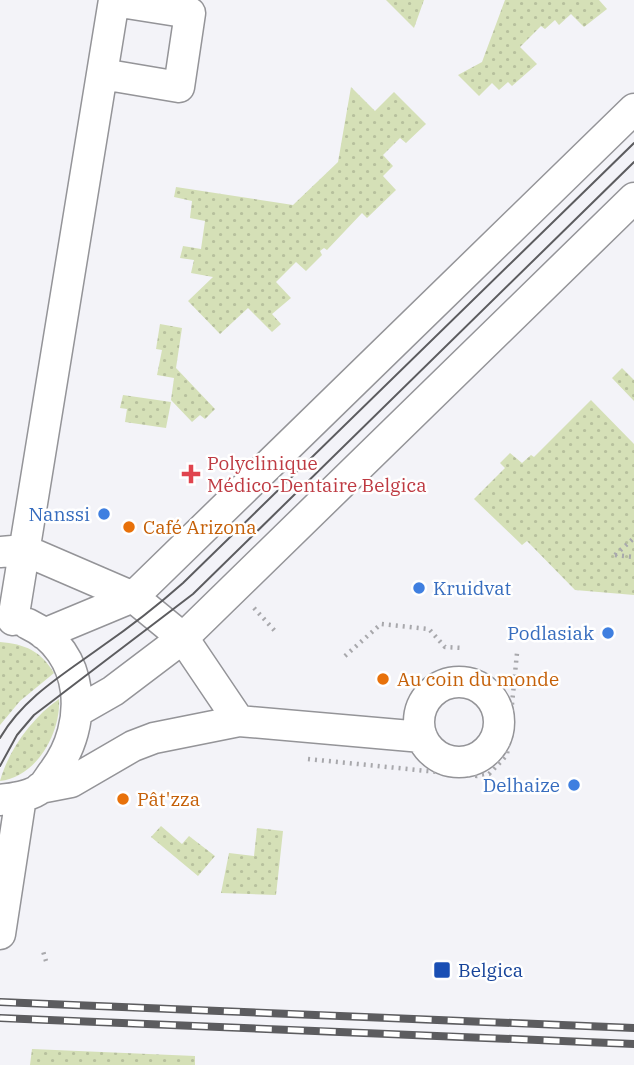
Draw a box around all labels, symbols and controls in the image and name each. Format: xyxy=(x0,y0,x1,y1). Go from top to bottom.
place label: Polyclinique Médico-Dentaire Belgica xyxy=(207,451,427,497)
marker: Polyclinique Médico-Dentaire Belgica xyxy=(181,464,201,484)
place label: Nanssi xyxy=(28,502,90,526)
marker: Nanssi xyxy=(96,506,112,522)
place label: Café Arizona xyxy=(143,515,257,539)
marker: Café Arizona xyxy=(121,519,137,535)
place label: Kruidvat xyxy=(433,576,511,600)
marker: Kruidvat xyxy=(411,580,427,596)
place label: Podlasiak xyxy=(507,621,594,645)
marker: Podlasiak xyxy=(600,625,616,641)
place label: Au coin du monde xyxy=(397,667,559,691)
marker: Au coin du monde xyxy=(375,671,391,687)
place label: Delhaize xyxy=(483,773,560,797)
marker: Delhaize xyxy=(566,777,582,793)
place label: Pât'zza xyxy=(137,787,200,811)
marker: Pât'zza xyxy=(115,791,131,807)
place label: Belgica xyxy=(458,958,523,982)
marker: Belgica xyxy=(432,960,452,980)

